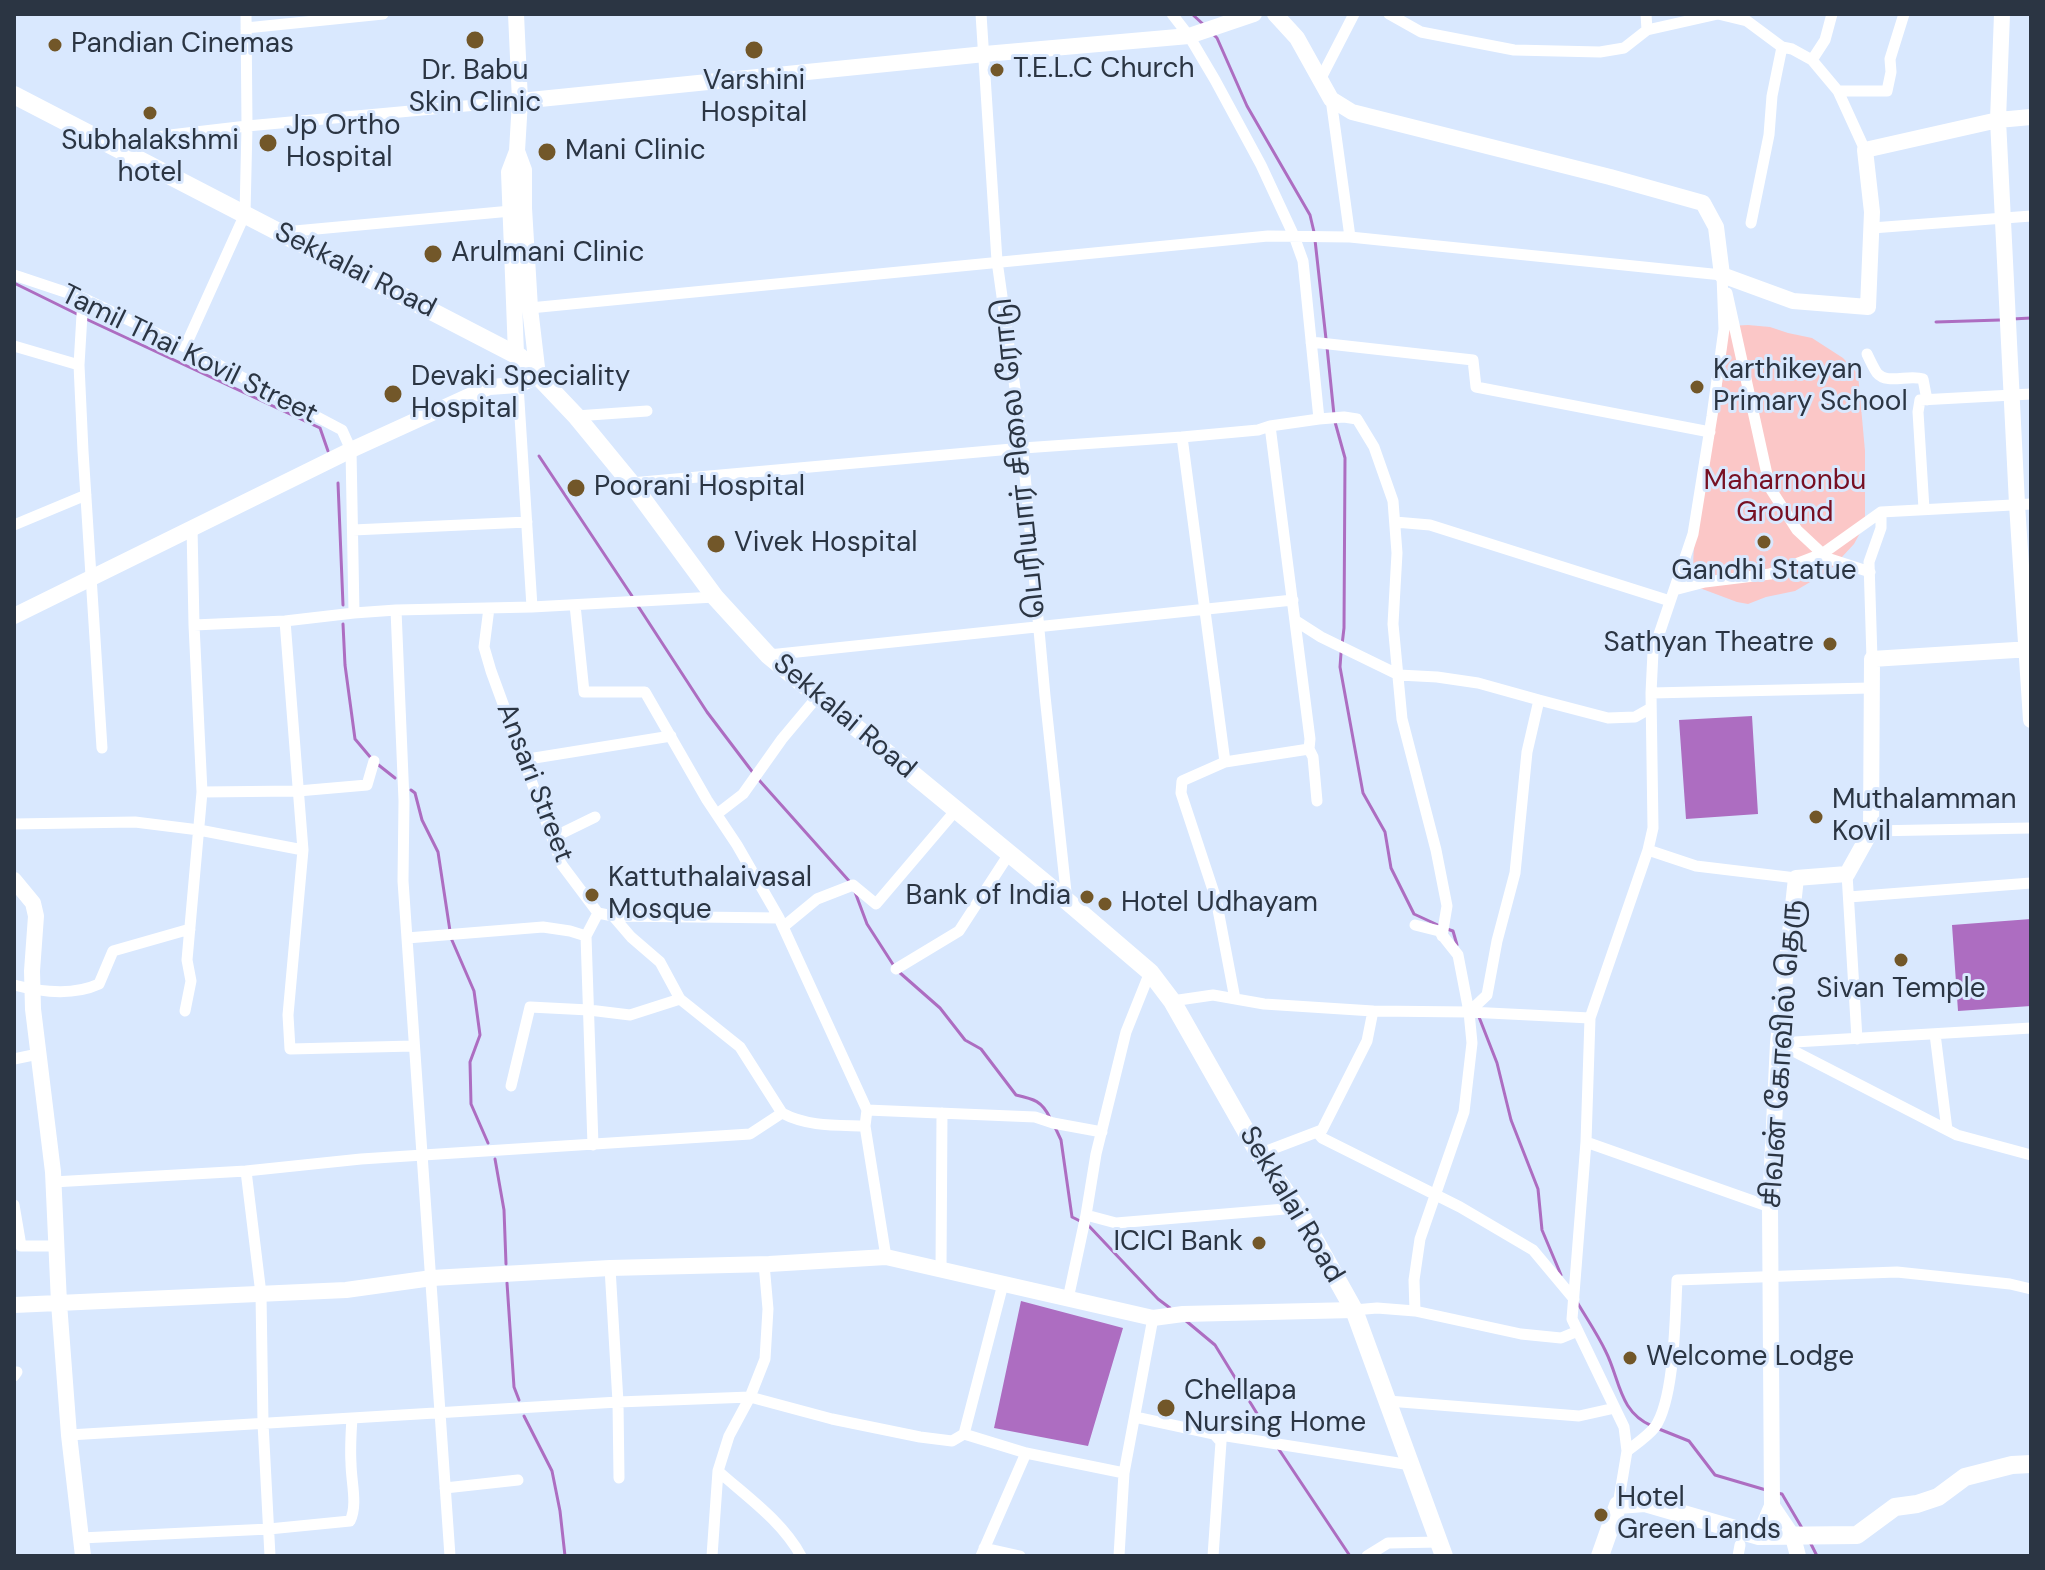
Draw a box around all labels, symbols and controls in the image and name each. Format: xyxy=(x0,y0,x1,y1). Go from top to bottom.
place label: Pandian Cinemas xyxy=(71,28,294,62)
marker: Dr. Babu Skin Clinic xyxy=(464,29,486,51)
marker: Pandian Cinemas xyxy=(46,36,64,54)
marker: Varshini Hospital xyxy=(743,39,765,61)
place label: T.E.L.C Church xyxy=(1013,53,1195,87)
place label: Dr. Babu Skin Clinic xyxy=(409,55,541,121)
marker: T.E.L.C Church xyxy=(988,61,1006,79)
place label: Varshini Hospital xyxy=(701,65,807,131)
marker: Subhalakshmi hotel xyxy=(141,104,159,122)
place label: Jp Ortho Hospital xyxy=(286,110,401,176)
place label: Subhalakshmi hotel xyxy=(61,125,239,191)
marker: Jp Ortho Hospital xyxy=(257,132,279,154)
place label: Mani Clinic xyxy=(565,135,706,169)
marker: Mani Clinic xyxy=(536,141,558,163)
street label: Sekkalai Road xyxy=(269,216,441,326)
place label: Arulmani Clinic xyxy=(451,237,645,271)
marker: Arulmani Clinic xyxy=(422,243,444,265)
street label: Tamil Thai Kovil Street xyxy=(55,278,323,432)
street label: பெரியார் சிலை ரோடு xyxy=(986,296,1054,620)
place label: Karthikeyan Primary School xyxy=(1713,354,1908,420)
place label: Devaki Speciality Hospital xyxy=(411,361,630,427)
marker: Karthikeyan Primary School xyxy=(1688,378,1706,396)
marker: Devaki Speciality Hospital xyxy=(382,383,404,405)
park label: Maharnonbu Ground xyxy=(1704,465,1866,531)
place label: Poorani Hospital xyxy=(594,471,805,505)
marker: Poorani Hospital xyxy=(565,477,587,499)
place label: Vivek Hospital xyxy=(734,527,917,561)
marker: Vivek Hospital xyxy=(705,533,727,555)
marker: Gandhi Statue xyxy=(1755,533,1773,551)
place label: Gandhi Statue xyxy=(1671,555,1857,589)
place label: Sathyan Theatre xyxy=(1604,627,1814,661)
marker: Sathyan Theatre xyxy=(1821,635,1839,653)
street label: Sekkalai Road xyxy=(766,647,922,787)
street label: Ansari Street xyxy=(488,699,580,867)
place label: Muthalamman Kovil xyxy=(1832,784,2017,850)
marker: Muthalamman Kovil xyxy=(1807,808,1825,826)
place label: Kattuthalaivasal Mosque xyxy=(608,862,812,928)
place label: Bank of India xyxy=(906,880,1071,914)
marker: Kattuthalaivasal Mosque xyxy=(583,886,601,904)
place label: Hotel Udhayam xyxy=(1121,887,1318,921)
marker: Bank of India xyxy=(1078,888,1096,906)
marker: Hotel Udhayam xyxy=(1096,895,1114,913)
street label: சிவன் கோவில் தெரு xyxy=(1755,899,1811,1209)
marker: Sivan Temple xyxy=(1892,951,1910,969)
place label: Sivan Temple xyxy=(1816,973,1986,1007)
street label: Sekkalai Road xyxy=(1231,1121,1351,1289)
place label: ICICI Bank xyxy=(1113,1226,1243,1260)
marker: ICICI Bank xyxy=(1250,1234,1268,1252)
place label: Welcome Lodge xyxy=(1646,1341,1854,1375)
marker: Welcome Lodge xyxy=(1621,1349,1639,1367)
place label: Chellapa Nursing Home xyxy=(1184,1375,1366,1441)
marker: Chellapa Nursing Home xyxy=(1155,1397,1177,1419)
place label: Hotel Green Lands xyxy=(1617,1482,1781,1548)
marker: Hotel Green Lands xyxy=(1592,1506,1610,1524)

